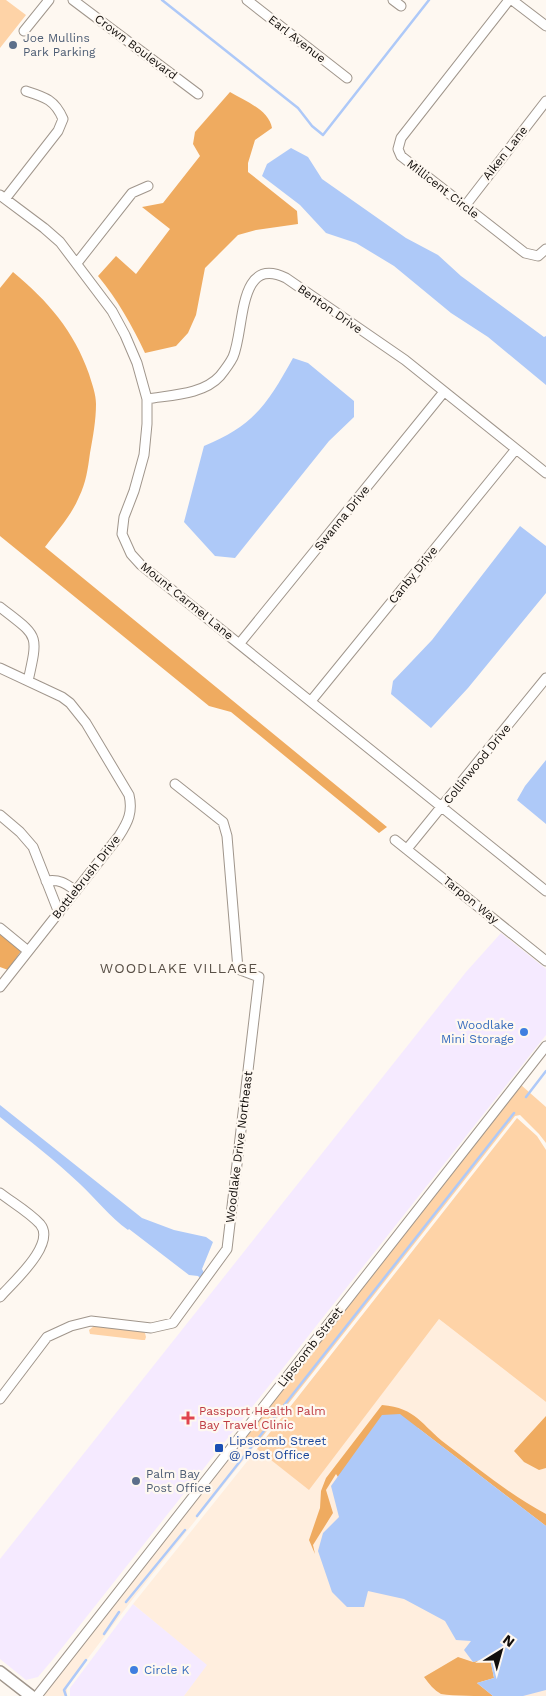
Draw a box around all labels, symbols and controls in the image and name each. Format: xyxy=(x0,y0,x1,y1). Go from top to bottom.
street label: Crown Boulevard xyxy=(92,11,180,83)
street label: Earl Avenue xyxy=(266,12,328,66)
place label: Joe Mullins Park Parking xyxy=(23,31,96,59)
marker: Joe Mullins Park Parking xyxy=(7,39,19,51)
street label: Aiken Lane xyxy=(480,123,530,183)
street label: Millicent Circle xyxy=(404,157,482,222)
street label: Benton Drive xyxy=(295,282,365,336)
street label: Swanna Drive xyxy=(311,483,373,553)
street label: Canby Drive xyxy=(386,543,440,606)
street label: Mount Carmel Lane xyxy=(138,559,236,643)
street label: Collinwood Drive xyxy=(440,721,514,807)
street label: Bottlebrush Drive xyxy=(49,832,123,922)
street label: Tarpon Way xyxy=(440,873,502,927)
district label: WOODLAKE VILLAGE xyxy=(100,960,258,976)
place label: Woodlake Mini Storage xyxy=(441,1018,514,1046)
marker: Woodlake Mini Storage xyxy=(518,1026,530,1038)
street label: Woodlake Drive Northeast xyxy=(223,1070,255,1224)
street label: Lipscomb Street xyxy=(275,1304,345,1390)
place label: Passport Health Palm Bay Travel Clinic xyxy=(199,1404,326,1432)
marker: Passport Health Palm Bay Travel Clinic xyxy=(181,1411,195,1425)
place label: Lipscomb Street @ Post Office xyxy=(229,1434,326,1462)
marker: Lipscomb Street @ Post Office xyxy=(213,1442,225,1454)
place label: Palm Bay Post Office xyxy=(146,1467,211,1495)
marker: Palm Bay Post Office xyxy=(130,1475,142,1487)
north arrow xyxy=(476,1626,526,1676)
text: N xyxy=(500,1631,518,1650)
place label: Circle K xyxy=(144,1663,190,1677)
marker: Circle K xyxy=(128,1664,140,1676)

